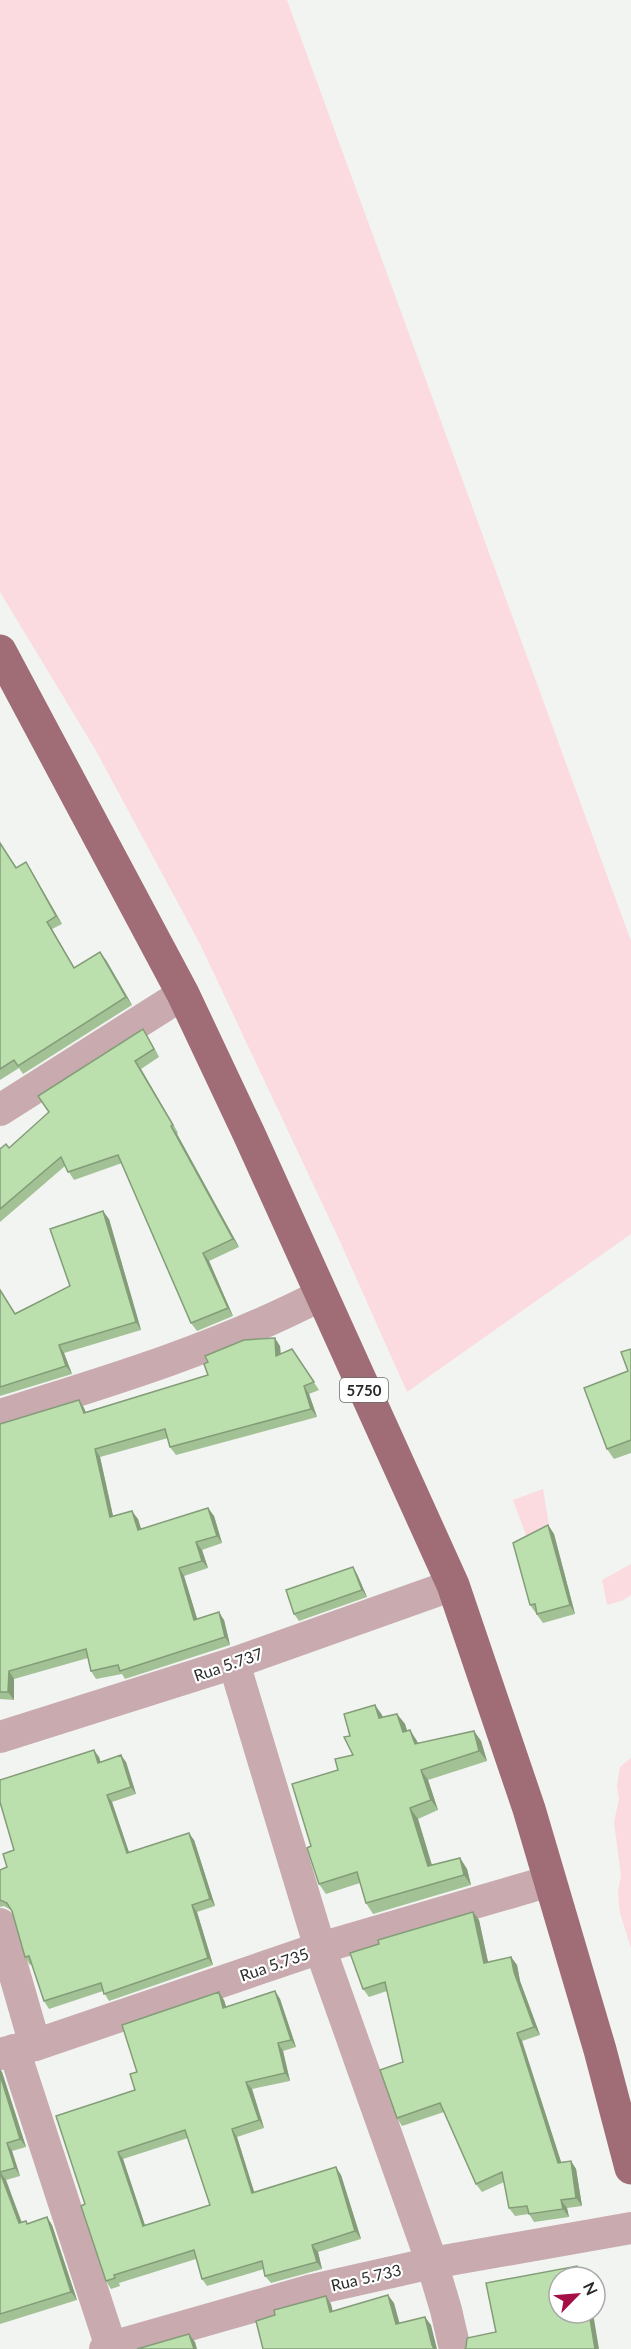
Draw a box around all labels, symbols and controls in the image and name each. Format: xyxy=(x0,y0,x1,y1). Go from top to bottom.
road number: 5750 xyxy=(340,1378,388,1402)
street label: Rua 5.737 xyxy=(191,1643,265,1685)
street label: Rua 5.735 xyxy=(237,1943,311,1985)
street label: Rua 5.733 xyxy=(329,2260,403,2294)
north arrow xyxy=(547,2265,607,2325)
text: N xyxy=(580,2279,602,2298)

